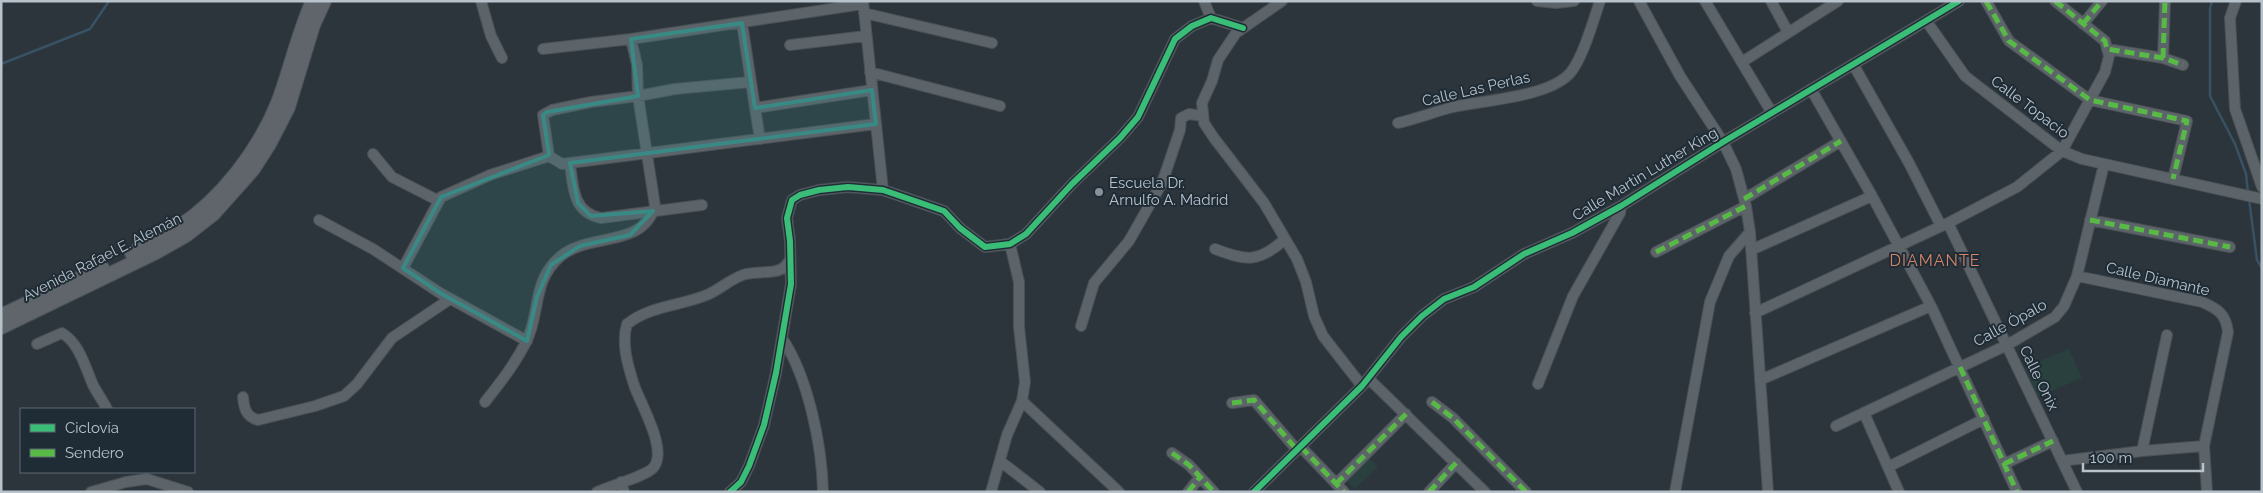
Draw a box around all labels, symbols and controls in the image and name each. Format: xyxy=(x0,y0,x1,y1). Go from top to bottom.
street label: Calle Las Perlas xyxy=(1420,68,1532,110)
street label: Calle Topacio xyxy=(1987,72,2073,142)
street label: Calle Martin Luther King xyxy=(1569,123,1721,225)
place label: Escuela Dr. Arnulfo A. Madrid xyxy=(1109,174,1228,209)
marker: Escuela Dr. Arnulfo A. Madrid xyxy=(1093,186,1105,198)
street label: Avenida Rafael E. Alemán xyxy=(20,209,184,305)
district label: DIAMANTE xyxy=(1890,251,1980,270)
street label: Calle Diamante xyxy=(2104,258,2212,300)
street label: Calle Ópalo xyxy=(1970,295,2050,350)
street label: Calle Onix xyxy=(2016,343,2063,414)
legend xyxy=(20,408,195,473)
text: Ciclovía xyxy=(65,419,119,437)
scale bar xyxy=(2083,440,2203,472)
text: Sendero xyxy=(65,444,124,462)
text: 100 m xyxy=(2090,449,2132,467)

